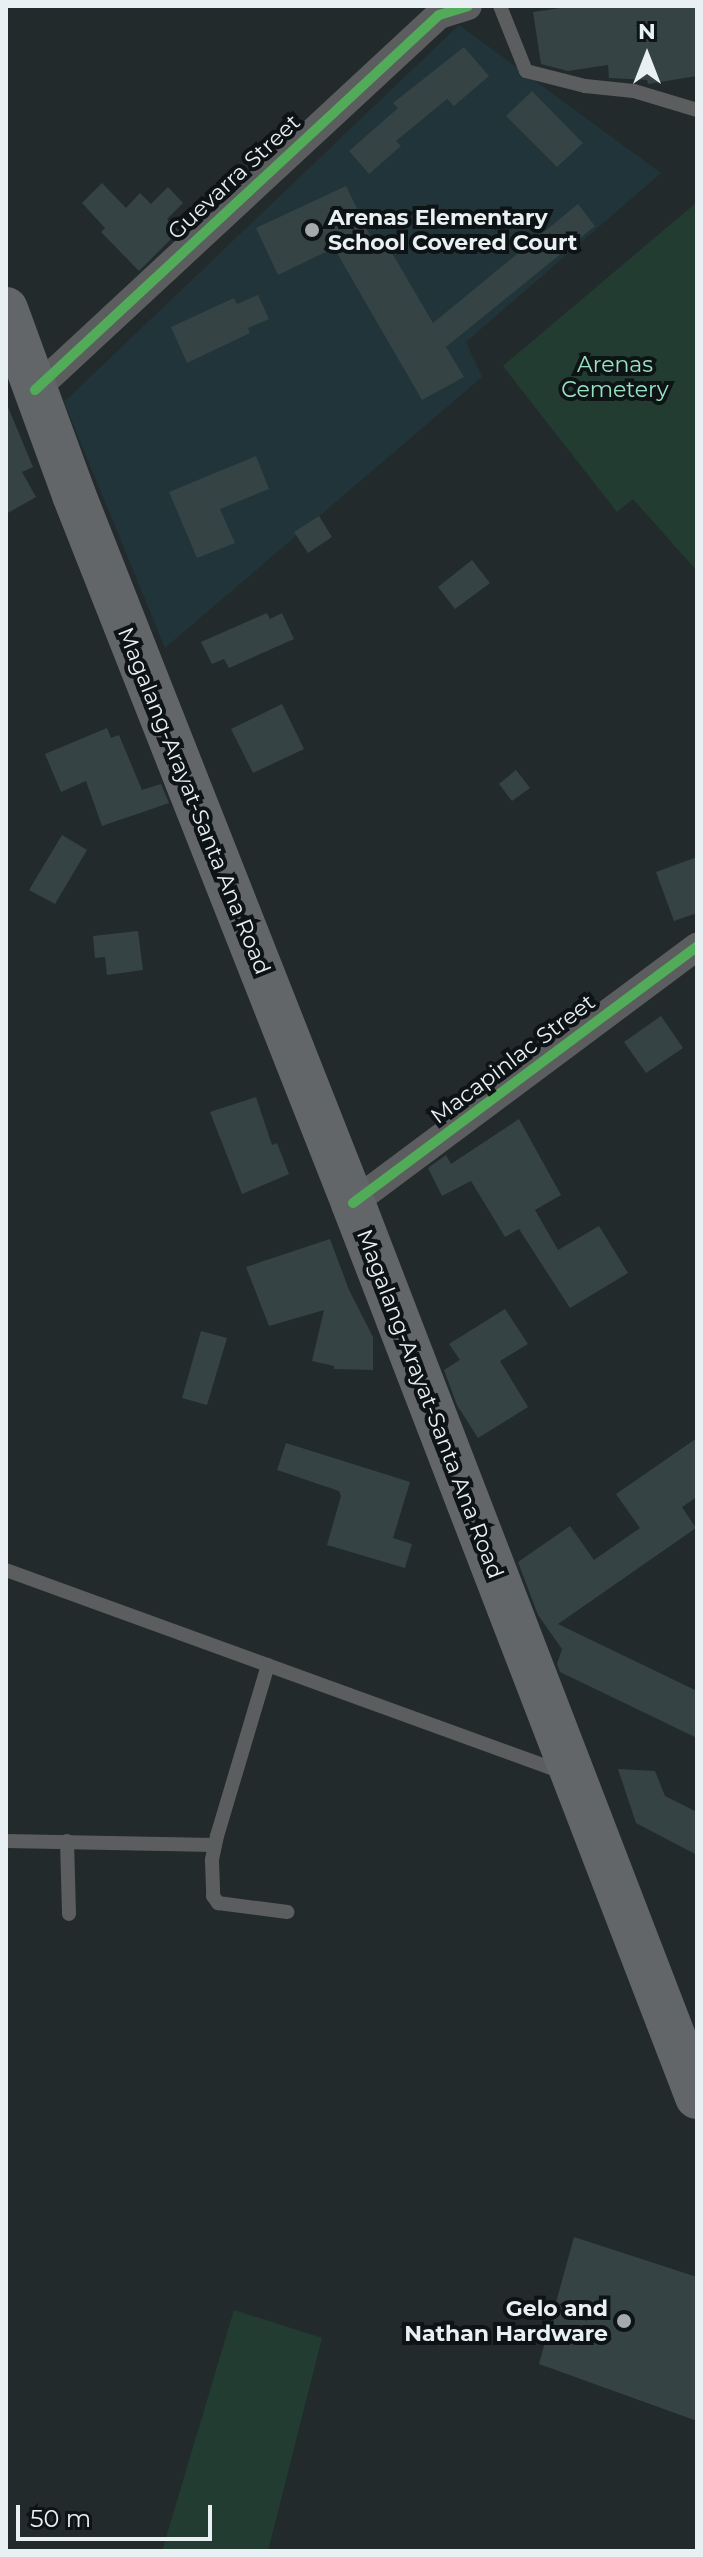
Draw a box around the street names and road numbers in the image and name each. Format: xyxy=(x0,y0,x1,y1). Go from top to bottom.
street label: Guevarra Street xyxy=(162,109,306,245)
street label: Magalang-Arayat-Santa Ana Road xyxy=(112,624,276,978)
street label: Macapinlac Street xyxy=(426,989,600,1129)
street label: Magalang-Arayat-Santa Ana Road xyxy=(351,1226,509,1582)

